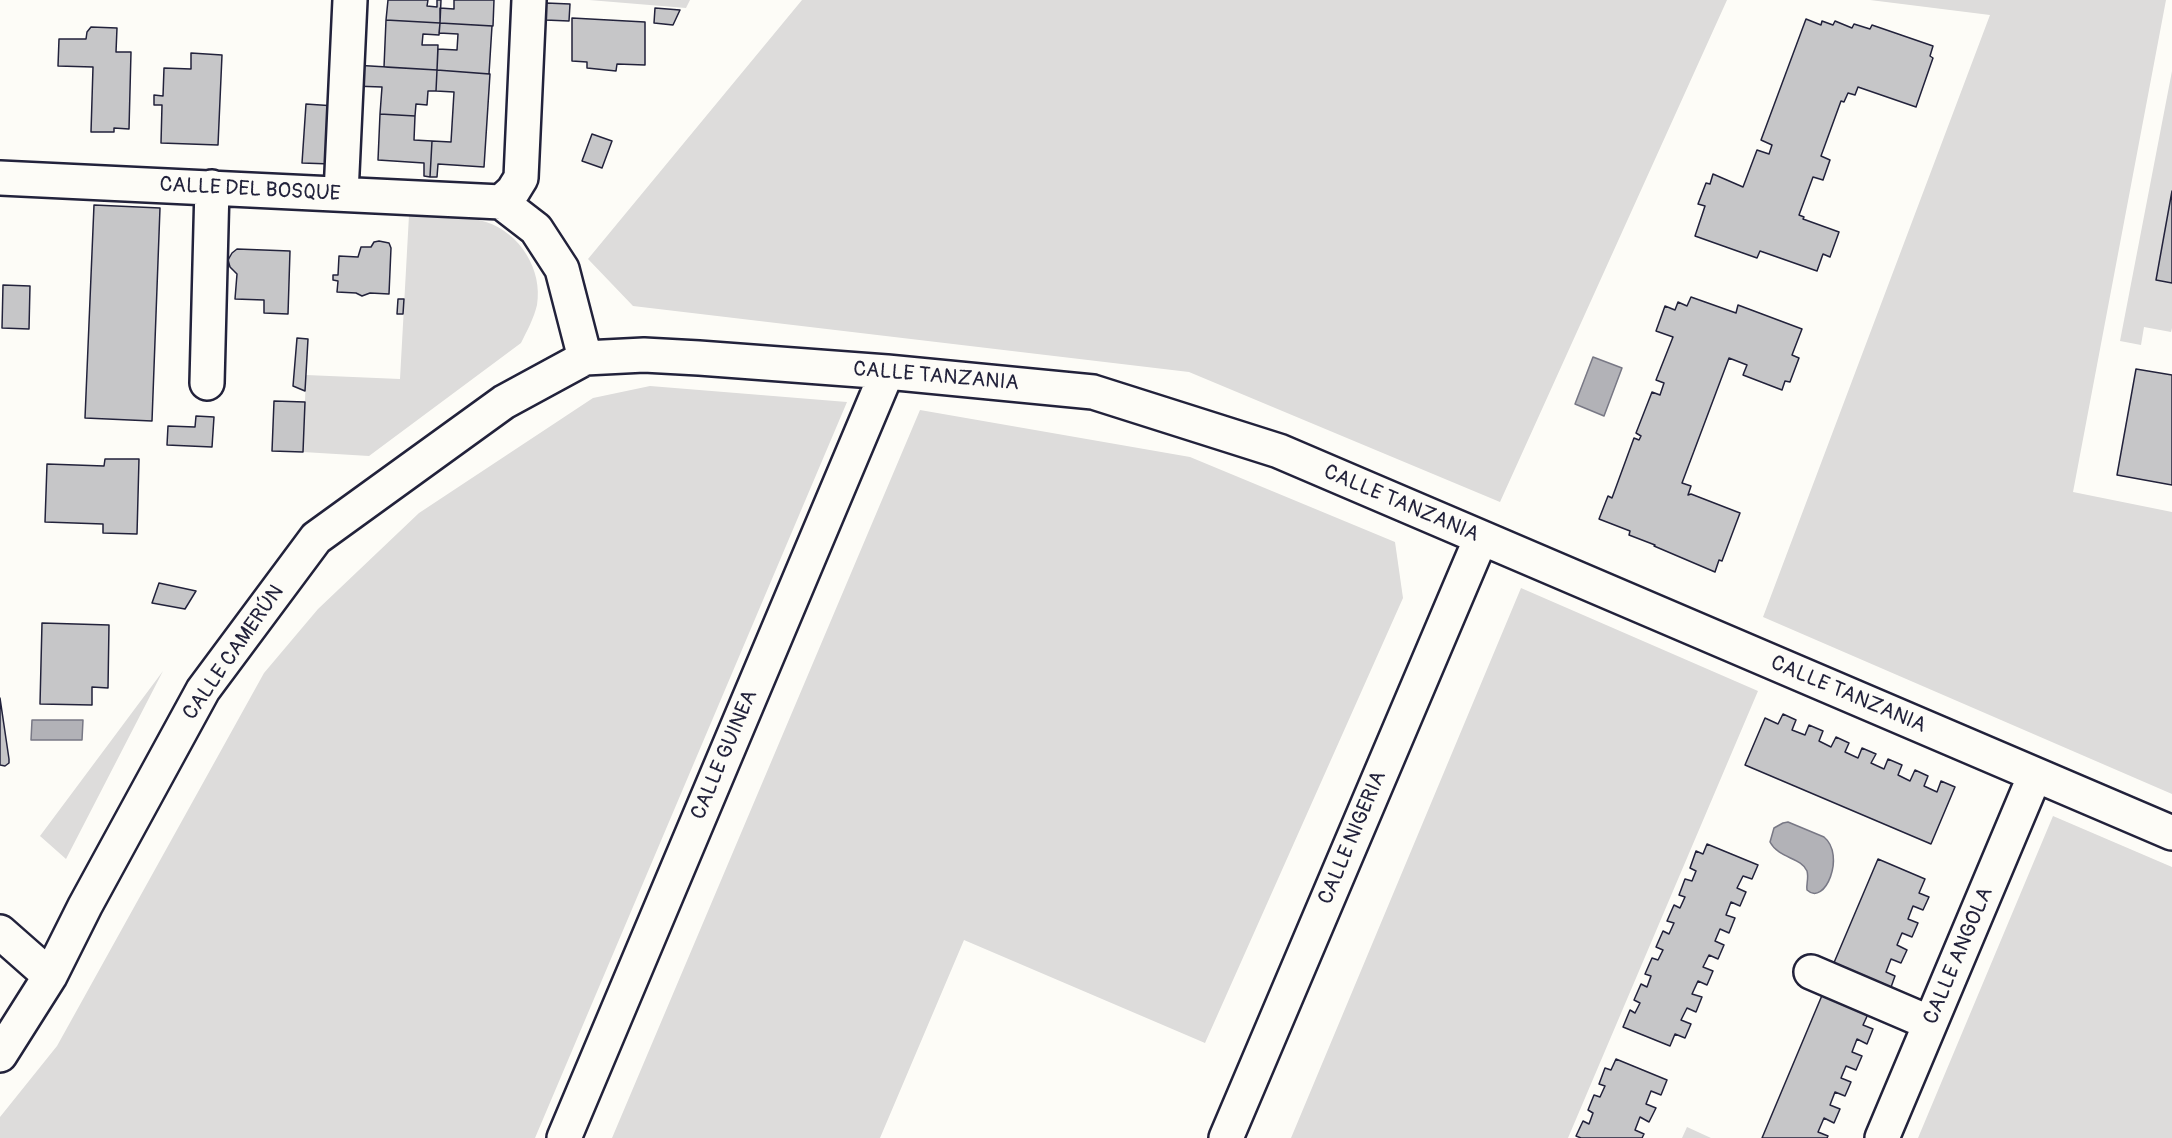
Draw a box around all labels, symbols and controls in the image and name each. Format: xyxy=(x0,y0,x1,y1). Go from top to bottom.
street label: CALLE DEL BOSQUE xyxy=(159,173,341,207)
street label: CALLE TANZANIA xyxy=(852,357,1020,397)
street label: CALLE TANZANIA xyxy=(1320,460,1482,548)
street label: CALLE CAMERÚN xyxy=(178,581,290,725)
street label: CALLE TANZANIA xyxy=(1767,651,1929,739)
street label: CALLE GUINEA xyxy=(686,686,764,824)
street label: CALLE NIGERIA xyxy=(1314,768,1392,908)
street label: CALLE ANGOLA xyxy=(1919,884,1999,1028)

